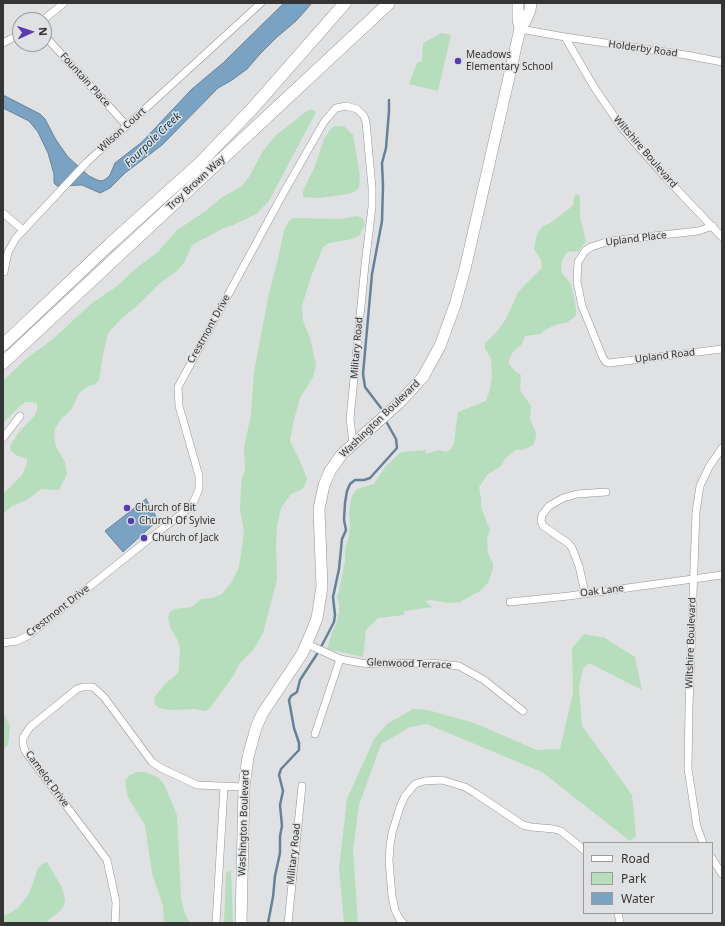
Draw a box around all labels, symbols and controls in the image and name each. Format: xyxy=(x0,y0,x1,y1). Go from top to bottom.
north arrow xyxy=(12,12,52,52)
text: N xyxy=(36,27,51,36)
street label: Holderby Road xyxy=(608,38,678,60)
place label: Meadows Elementary School xyxy=(466,49,553,72)
street label: Fountain Place xyxy=(58,50,112,110)
marker: Meadows Elementary School xyxy=(453,56,463,66)
street label: Wilson Court xyxy=(96,105,148,155)
water label: Fourpole Creek xyxy=(122,110,184,170)
street label: Wiltshire Boulevard xyxy=(611,114,679,190)
street label: Troy Brown Way xyxy=(164,153,228,213)
street label: Upland Place xyxy=(605,229,667,249)
street label: Crestmont Drive xyxy=(185,293,233,365)
street label: Military Road xyxy=(348,317,366,379)
street label: Upland Road xyxy=(634,346,696,366)
street label: Washington Boulevard xyxy=(338,378,422,460)
place label: Church of Bit xyxy=(135,502,196,514)
marker: Church of Bit xyxy=(122,503,132,513)
place label: Church Of Sylvie xyxy=(139,515,216,527)
marker: Church Of Sylvie xyxy=(126,516,136,526)
place label: Church of Jack xyxy=(152,532,219,544)
marker: Church of Jack xyxy=(139,533,149,543)
street label: Oak Lane xyxy=(579,582,625,600)
street label: Crestmont Drive xyxy=(24,583,92,639)
street label: Wiltshire Boulevard xyxy=(683,597,699,689)
street label: Glenwood Terrace xyxy=(366,657,452,671)
street label: Camelot Drive xyxy=(23,749,71,809)
street label: Washington Boulevard xyxy=(236,770,252,876)
street label: Military Road xyxy=(285,823,303,885)
legend xyxy=(583,842,713,914)
text: Road xyxy=(621,850,650,867)
text: Park xyxy=(621,870,646,887)
text: Water xyxy=(621,890,655,907)

